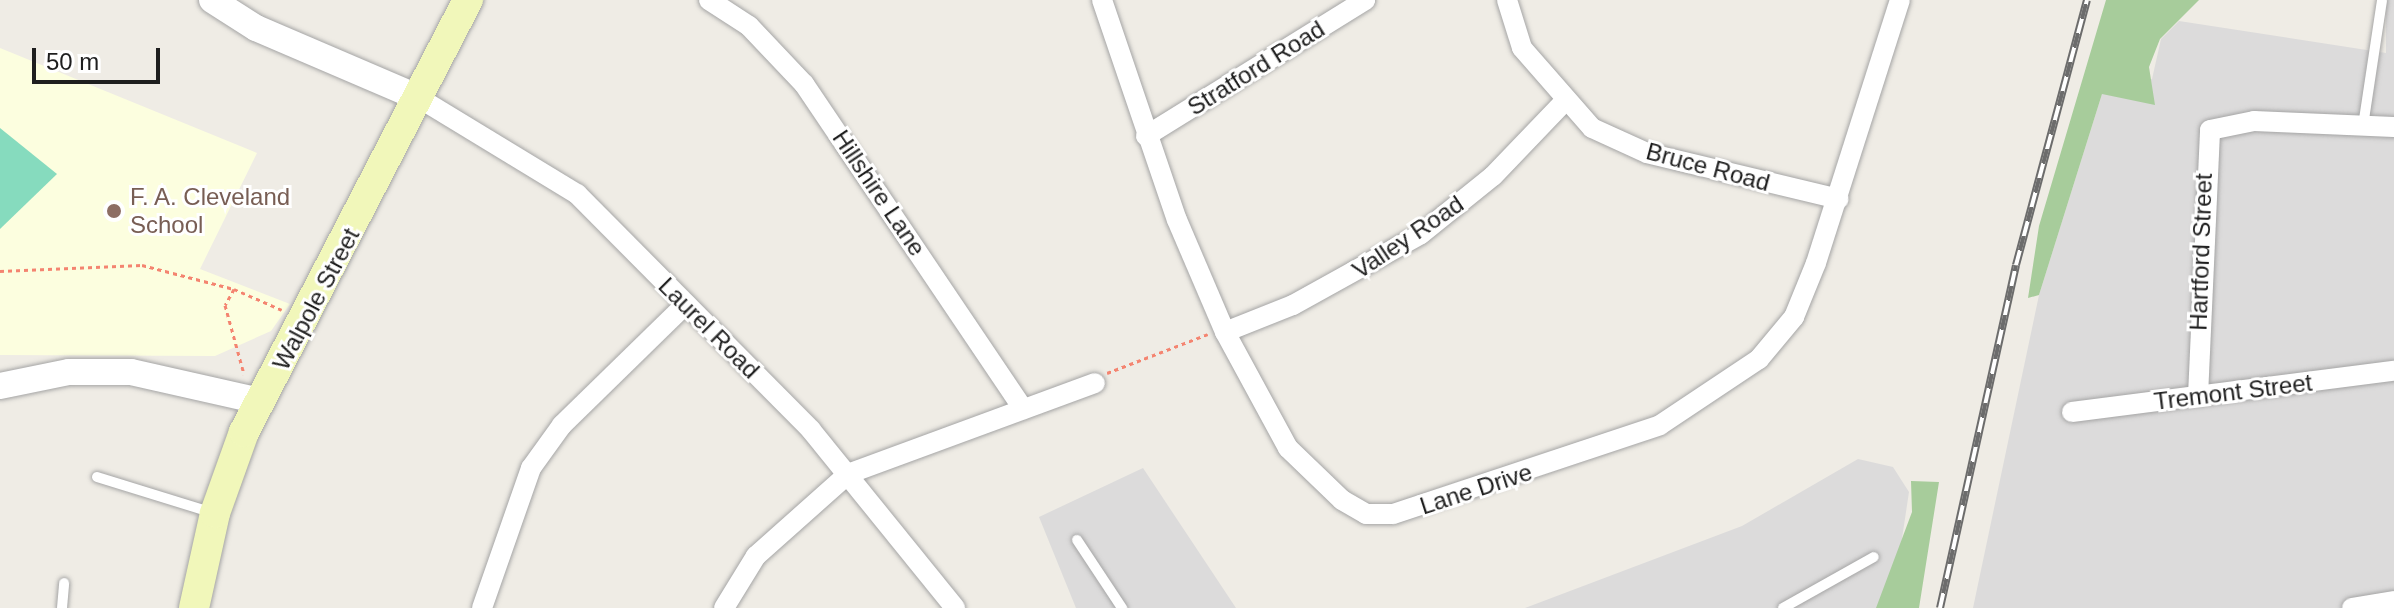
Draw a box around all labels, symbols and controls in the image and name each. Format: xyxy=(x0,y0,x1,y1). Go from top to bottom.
street label: Stratford Road xyxy=(1182,14,1330,122)
scale bar xyxy=(36,32,164,82)
text: 50 m xyxy=(46,48,99,75)
street label: Hillshire Lane xyxy=(826,125,932,261)
street label: Bruce Road xyxy=(1643,137,1773,197)
street label: Hartford Street xyxy=(2184,173,2218,331)
place label: F. A. Cleveland School xyxy=(130,183,291,239)
street label: Valley Road xyxy=(1347,189,1469,285)
marker: F. A. Cleveland School xyxy=(105,202,123,220)
street label: Walpole Street xyxy=(267,223,365,375)
street label: Laurel Road xyxy=(653,272,765,384)
street label: Tremont Street xyxy=(2152,368,2314,416)
street label: Lane Drive xyxy=(1416,457,1536,521)

